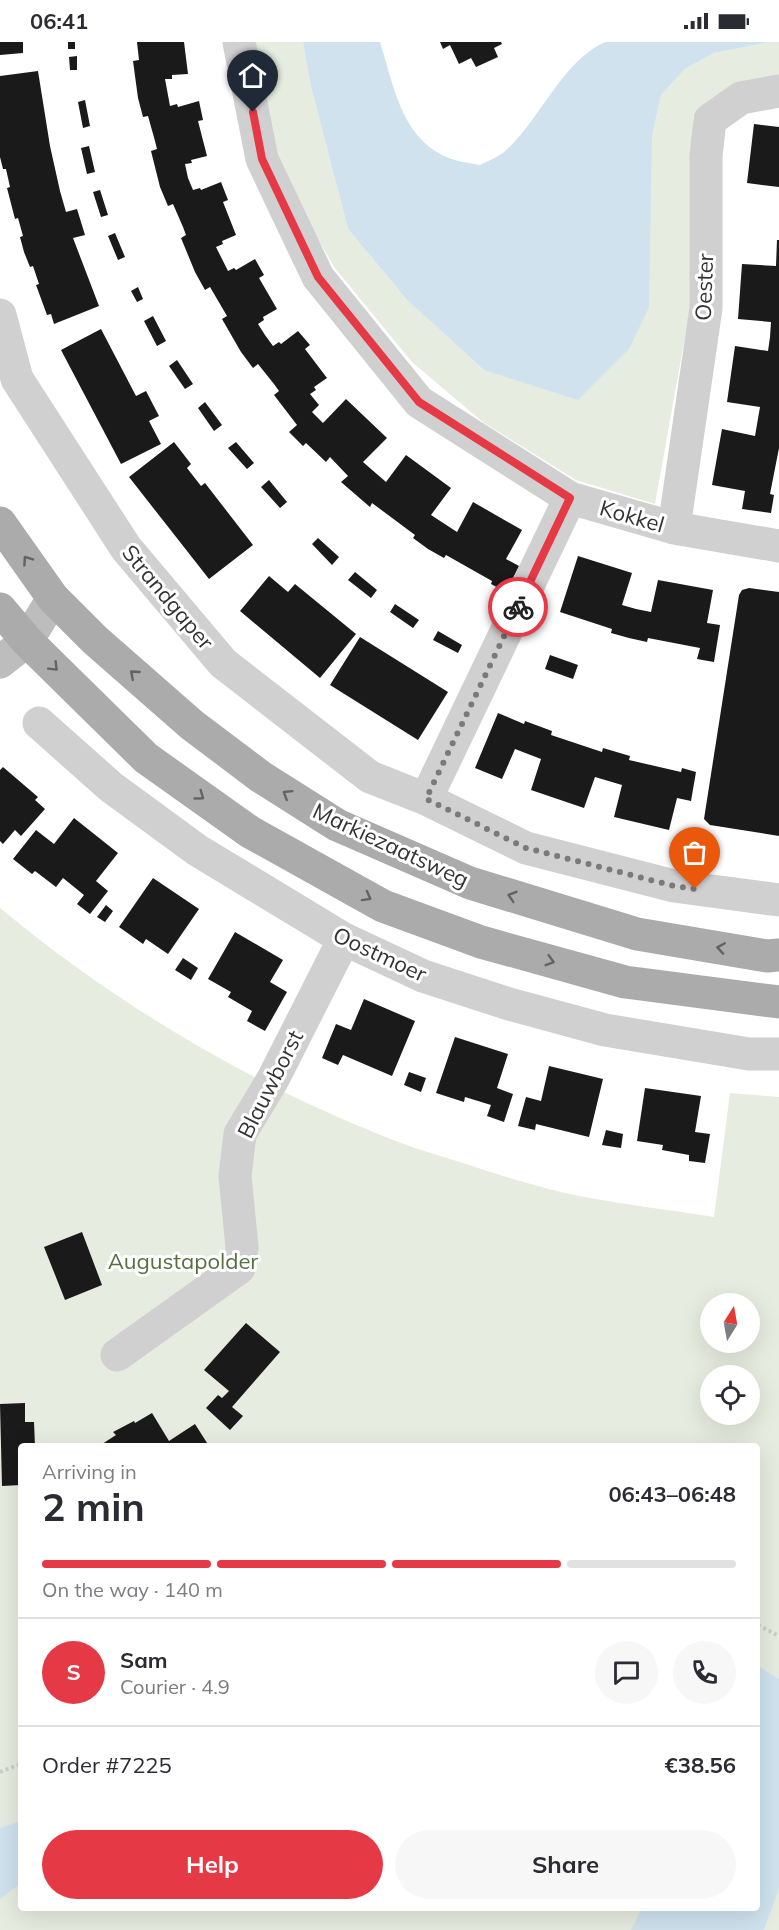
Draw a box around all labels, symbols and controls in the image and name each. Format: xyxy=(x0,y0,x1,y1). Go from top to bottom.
text: 06:41 xyxy=(30,7,88,35)
pin xyxy=(227,50,278,112)
icon: home xyxy=(236,59,269,92)
street label: Oester xyxy=(689,253,719,321)
street label: Kokkel xyxy=(596,493,668,539)
street label: Strandgaper xyxy=(116,539,220,655)
one-way arrow xyxy=(23,556,34,567)
courier xyxy=(488,577,548,637)
icon: bike xyxy=(502,591,535,624)
one-way arrow xyxy=(48,660,58,671)
one-way arrow xyxy=(130,670,141,681)
one-way arrow xyxy=(193,789,204,800)
one-way arrow xyxy=(283,790,294,801)
street label: Markiezaatsweg xyxy=(309,797,473,893)
pin xyxy=(669,827,720,889)
icon: bag xyxy=(678,836,711,869)
one-way arrow xyxy=(360,890,371,901)
one-way arrow xyxy=(507,891,518,903)
street label: Oostmoer xyxy=(329,920,431,988)
one-way arrow xyxy=(716,942,726,955)
one-way arrow xyxy=(544,954,555,966)
street label: Blauwborst xyxy=(231,1025,309,1143)
park label: Augustapolder xyxy=(108,1247,258,1275)
north arrow xyxy=(700,1293,760,1353)
map controls xyxy=(700,1293,760,1425)
button: locate xyxy=(700,1365,760,1425)
text: Arriving in xyxy=(42,1459,137,1484)
text: 06:43–06:48 xyxy=(608,1480,736,1508)
text: 2 min xyxy=(42,1482,145,1531)
text: On the way · 140 m xyxy=(42,1577,223,1602)
button: chat xyxy=(595,1641,658,1704)
button: phone xyxy=(673,1641,736,1704)
text: Sam xyxy=(120,1646,168,1674)
text: S xyxy=(66,1658,81,1686)
text: Courier · 4.9 xyxy=(120,1674,230,1699)
text: Order #7225 xyxy=(42,1751,172,1779)
text: €38.56 xyxy=(665,1751,736,1779)
button: Help xyxy=(42,1830,383,1899)
button: Share xyxy=(395,1830,736,1899)

